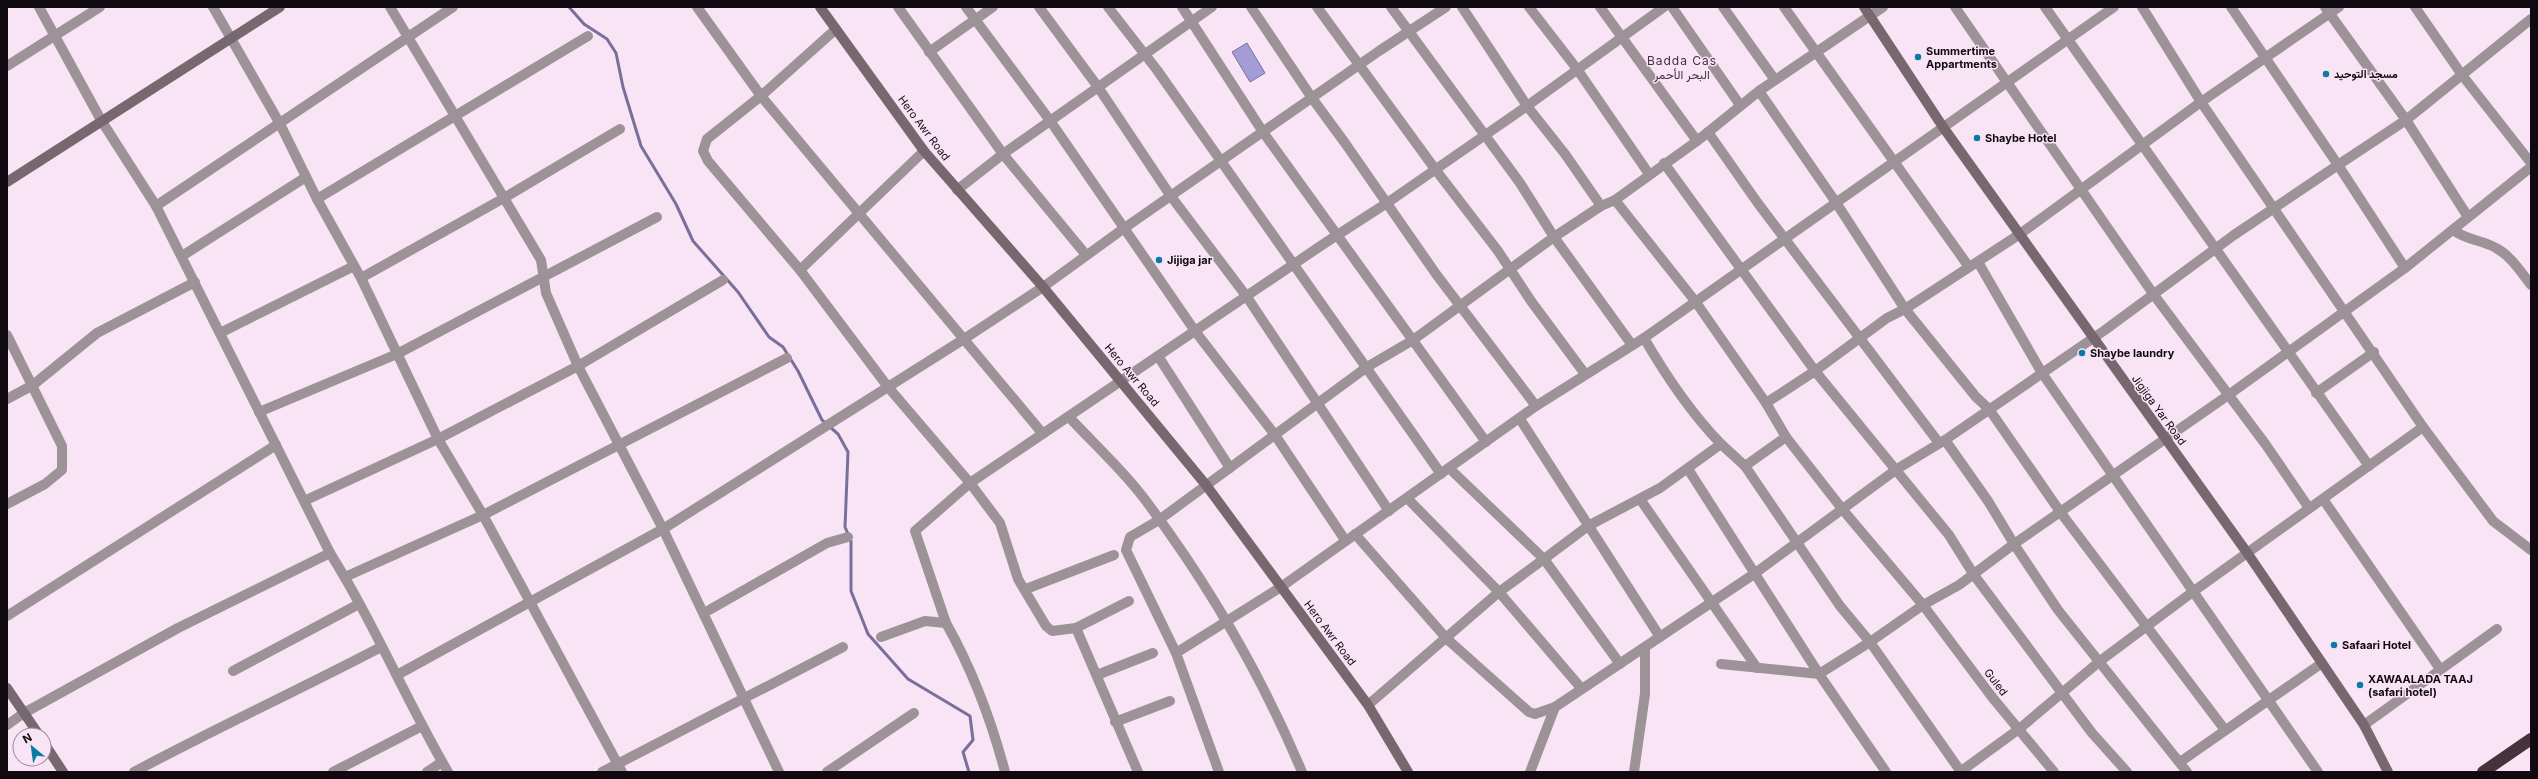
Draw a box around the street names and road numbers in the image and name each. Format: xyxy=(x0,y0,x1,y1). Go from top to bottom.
street label: Hero Awr Road xyxy=(895,93,953,163)
street label: Hero Awr Road xyxy=(1102,341,1162,409)
street label: Jigjiga Yar Road xyxy=(2129,372,2189,448)
street label: Hero Awr Road xyxy=(1301,598,1359,668)
street label: Guled xyxy=(1981,666,2011,698)

